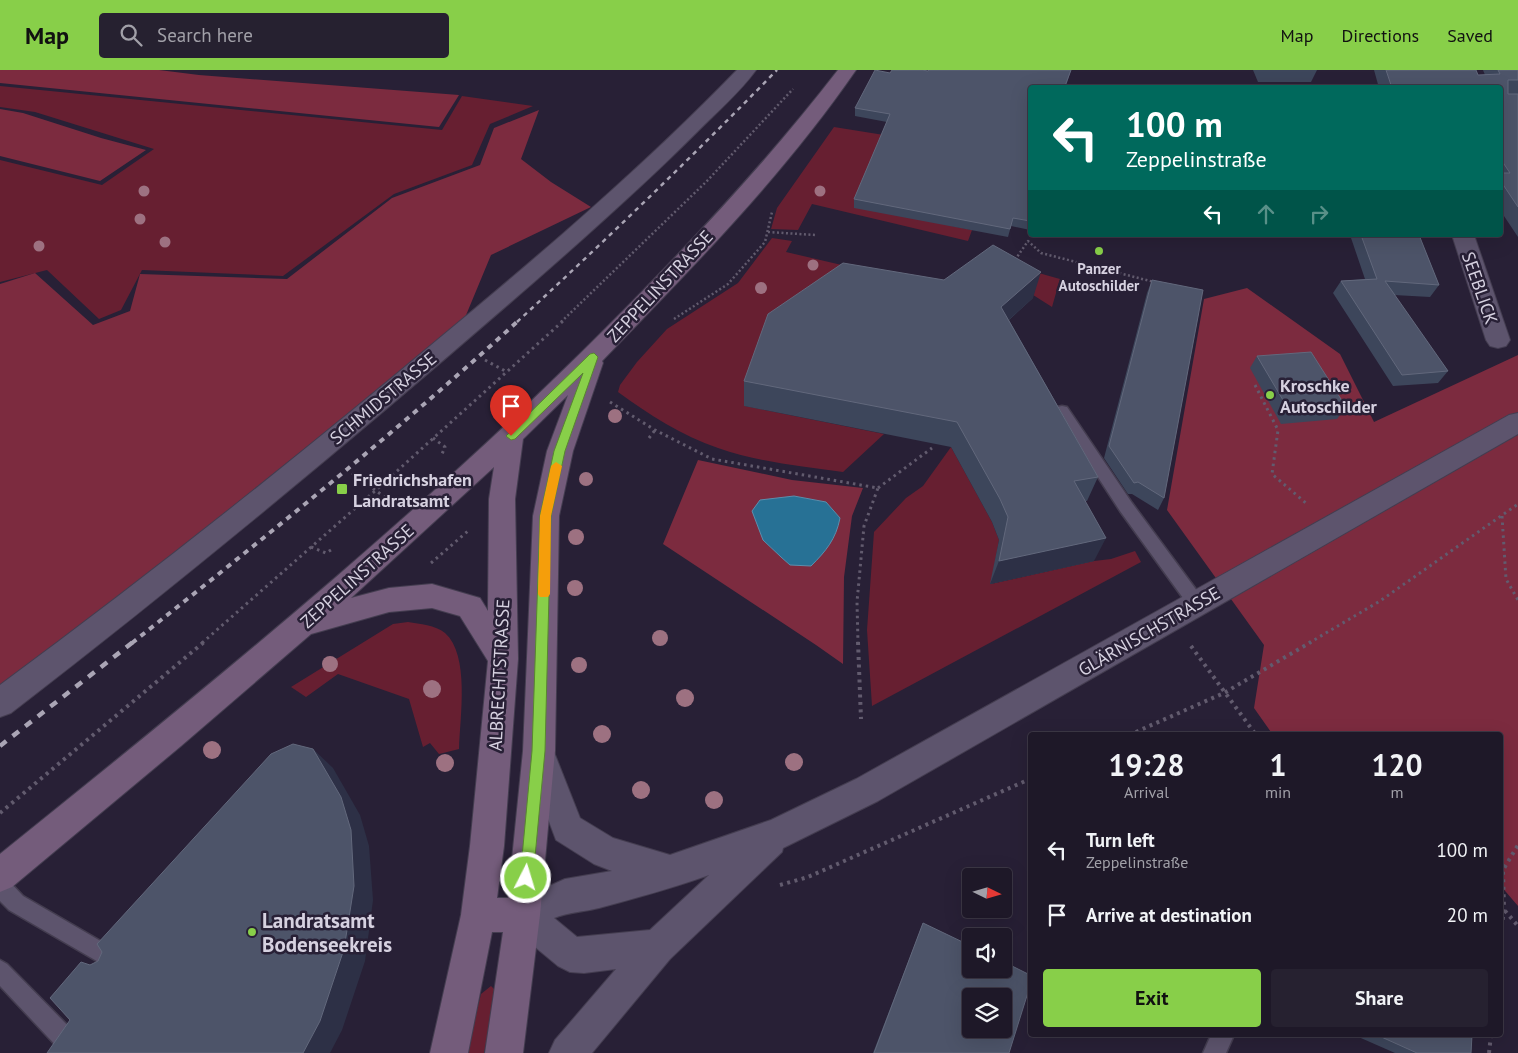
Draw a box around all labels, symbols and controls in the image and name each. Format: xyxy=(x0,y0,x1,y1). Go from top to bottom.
search box xyxy=(99,13,449,58)
text: Map xyxy=(25,20,69,51)
icon: search xyxy=(117,21,145,49)
text: Search here xyxy=(157,23,253,47)
text: Map xyxy=(1281,24,1313,47)
text: Directions xyxy=(1341,24,1419,47)
text: Saved xyxy=(1447,24,1493,47)
text: 100 m xyxy=(1126,101,1223,147)
icon: left xyxy=(1043,105,1108,170)
text: Zeppelinstraße xyxy=(1126,145,1267,173)
icon: left xyxy=(1199,200,1227,228)
icon: ahead xyxy=(1252,200,1280,228)
icon: right xyxy=(1305,200,1333,228)
street label: ZEPPELINSTRASSE xyxy=(602,225,718,347)
marker: Panzer Autoschilder xyxy=(1093,245,1105,257)
street label: SEEBLICK xyxy=(1457,249,1503,327)
place label: Panzer Autoschilder xyxy=(1059,259,1140,295)
street label: SCHMIDSTRASSE xyxy=(325,347,441,449)
place label: Kroschke Autoschilder xyxy=(1280,374,1378,418)
pin xyxy=(490,385,532,436)
marker: Kroschke Autoschilder xyxy=(1264,389,1276,401)
icon: arrive xyxy=(497,392,525,420)
place label: Friedrichshafen Landratsamt xyxy=(353,468,472,512)
marker: Friedrichshafen Landratsamt xyxy=(335,482,349,496)
street label: ZEPPELINSTRASSE xyxy=(295,519,419,633)
street label: GLÄRNISCHSTRASSE xyxy=(1074,581,1224,681)
street label: ALBRECHTSTRASSE xyxy=(484,598,514,752)
text: 19:28 xyxy=(1108,745,1185,784)
text: 1 xyxy=(1270,745,1287,784)
text: 120 xyxy=(1371,745,1423,784)
text: Arrival xyxy=(1124,782,1169,802)
text: min xyxy=(1265,782,1291,802)
text: m xyxy=(1391,782,1404,802)
text: Turn left xyxy=(1086,828,1155,852)
icon: left xyxy=(1043,836,1071,864)
text: 100 m xyxy=(1436,838,1488,862)
position arrow xyxy=(499,851,551,903)
text: Zeppelinstraße xyxy=(1086,852,1188,872)
north arrow xyxy=(962,868,1012,918)
map controls xyxy=(962,868,1012,1038)
icon: arrive xyxy=(1043,901,1071,929)
text: Arrive at destination xyxy=(1086,903,1252,927)
text: 20 m xyxy=(1447,903,1488,927)
place label: Landratsamt Bodenseekreis xyxy=(262,907,392,958)
marker: Landratsamt Bodenseekreis xyxy=(246,926,258,938)
button: sound xyxy=(962,928,1012,978)
button: Exit xyxy=(1043,969,1261,1027)
button: Share xyxy=(1271,969,1488,1027)
button: layers xyxy=(962,988,1012,1038)

